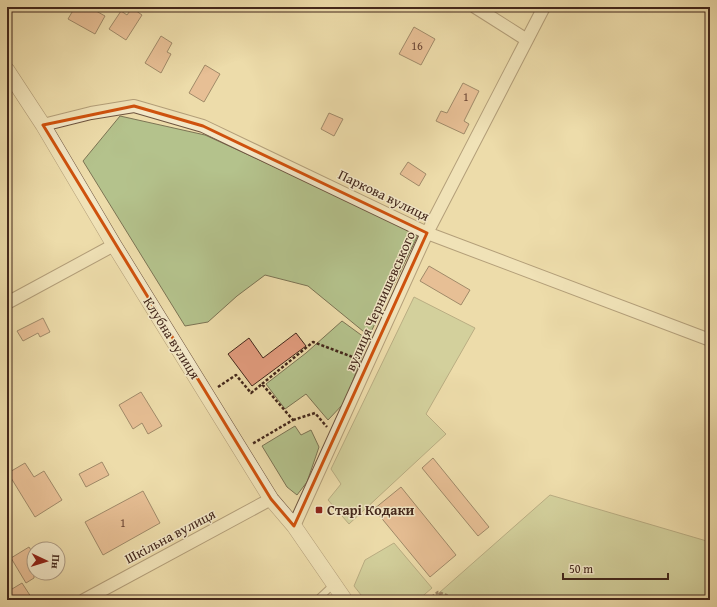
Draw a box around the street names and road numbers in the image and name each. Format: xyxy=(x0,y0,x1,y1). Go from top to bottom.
street label: Паркова вулиця xyxy=(335,164,433,226)
street label: вулиця Чернишевського xyxy=(340,228,420,374)
street label: Клубна вулиця xyxy=(139,293,205,383)
street label: Шкільна вулиця xyxy=(121,504,219,568)

